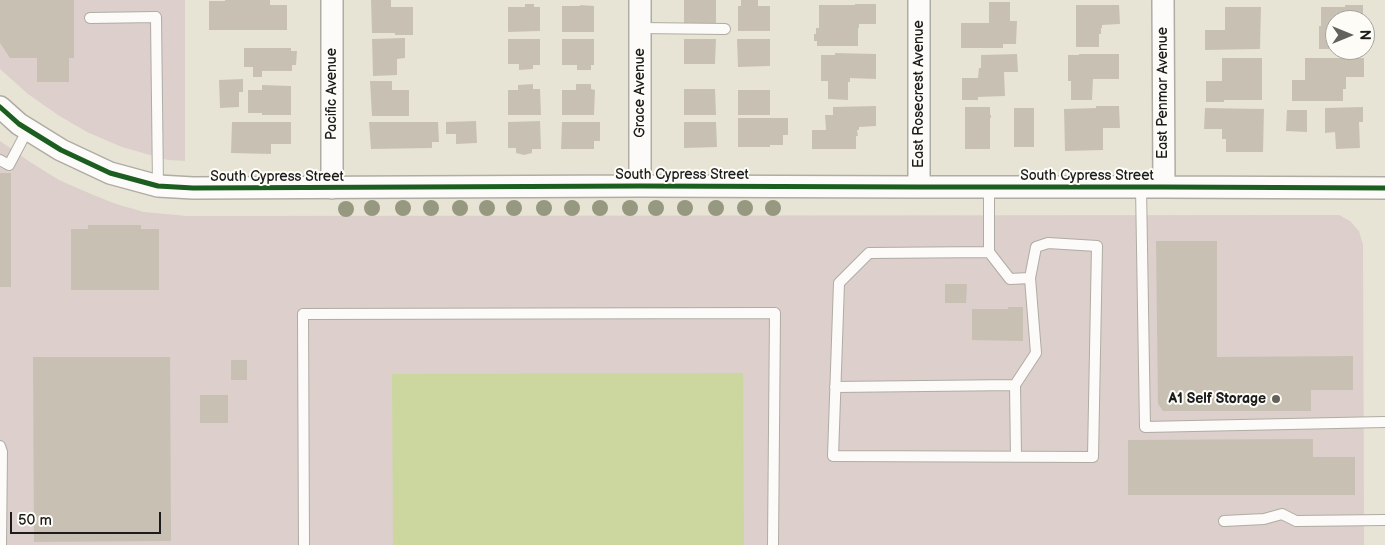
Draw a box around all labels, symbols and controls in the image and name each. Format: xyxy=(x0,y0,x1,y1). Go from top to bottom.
north arrow xyxy=(1325,10,1375,60)
street label: East Rosecrest Avenue xyxy=(911,20,927,168)
street label: East Penmar Avenue xyxy=(1155,27,1171,159)
text: N xyxy=(1356,30,1373,40)
street label: Pacific Avenue xyxy=(324,48,340,140)
street label: Grace Avenue xyxy=(632,48,648,138)
street label: South Cypress Street xyxy=(615,167,749,183)
street label: South Cypress Street xyxy=(1020,168,1154,184)
street label: South Cypress Street xyxy=(210,169,344,185)
place label: A1 Self Storage xyxy=(1168,391,1266,407)
marker: A1 Self Storage xyxy=(1270,393,1282,405)
scale bar xyxy=(12,502,164,534)
text: 50 m xyxy=(18,511,52,530)

